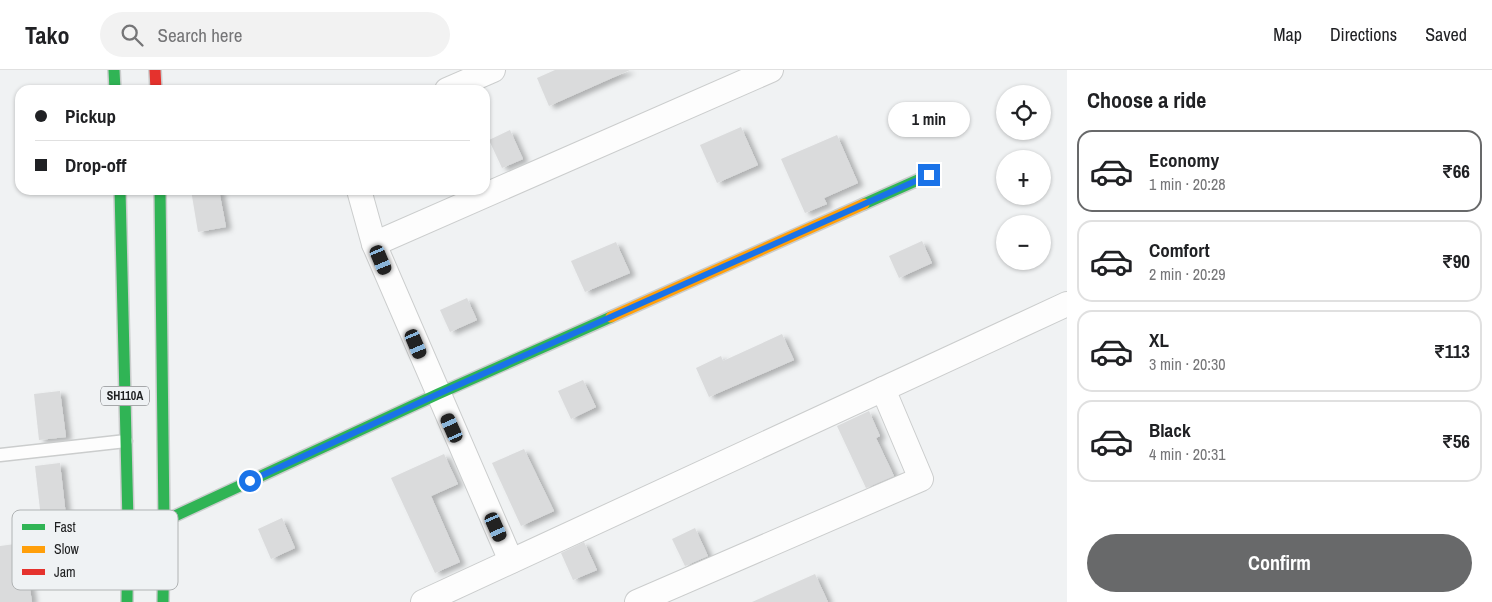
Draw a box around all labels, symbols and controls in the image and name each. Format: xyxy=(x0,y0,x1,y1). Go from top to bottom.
search box xyxy=(100,12,450,57)
text: Tako xyxy=(25,19,70,51)
icon: search xyxy=(118,21,146,49)
text: Search here xyxy=(158,22,242,48)
text: Map xyxy=(1273,22,1302,47)
text: Directions xyxy=(1330,22,1397,47)
text: Saved xyxy=(1425,22,1467,47)
map controls xyxy=(996,85,1051,270)
button: locate xyxy=(996,85,1051,140)
text: Choose a ride xyxy=(1087,85,1206,115)
callout: 1 min xyxy=(888,102,970,138)
text: Pickup xyxy=(65,103,116,129)
text: 1 min xyxy=(912,108,946,130)
text: Economy xyxy=(1149,147,1219,173)
icon: car xyxy=(1089,149,1134,194)
button: + xyxy=(996,150,1051,205)
text: Drop-off xyxy=(65,152,126,178)
text: ₹66 xyxy=(1442,158,1470,184)
route end xyxy=(918,164,940,186)
text: 1 min · 20:28 xyxy=(1149,173,1226,195)
button: − xyxy=(996,215,1051,270)
text: Comfort xyxy=(1149,237,1210,263)
icon: car xyxy=(1089,239,1134,284)
car xyxy=(368,243,393,277)
text: ₹90 xyxy=(1442,248,1470,274)
text: 2 min · 20:29 xyxy=(1149,263,1226,285)
car xyxy=(403,327,428,361)
text: XL xyxy=(1149,327,1169,353)
icon: car xyxy=(1089,329,1134,374)
text: ₹113 xyxy=(1434,338,1470,364)
text: 3 min · 20:30 xyxy=(1149,353,1226,375)
road number: SH110A xyxy=(101,386,149,406)
car xyxy=(439,411,464,445)
text: Black xyxy=(1149,417,1191,443)
icon: car xyxy=(1089,419,1134,464)
text: ₹56 xyxy=(1442,428,1470,454)
text: 4 min · 20:31 xyxy=(1149,443,1226,465)
route start xyxy=(239,470,261,492)
legend xyxy=(12,510,178,590)
car xyxy=(483,510,508,544)
text: Fast xyxy=(54,518,76,536)
button: Confirm xyxy=(1087,534,1472,592)
text: Slow xyxy=(54,540,80,558)
text: Jam xyxy=(54,563,76,581)

